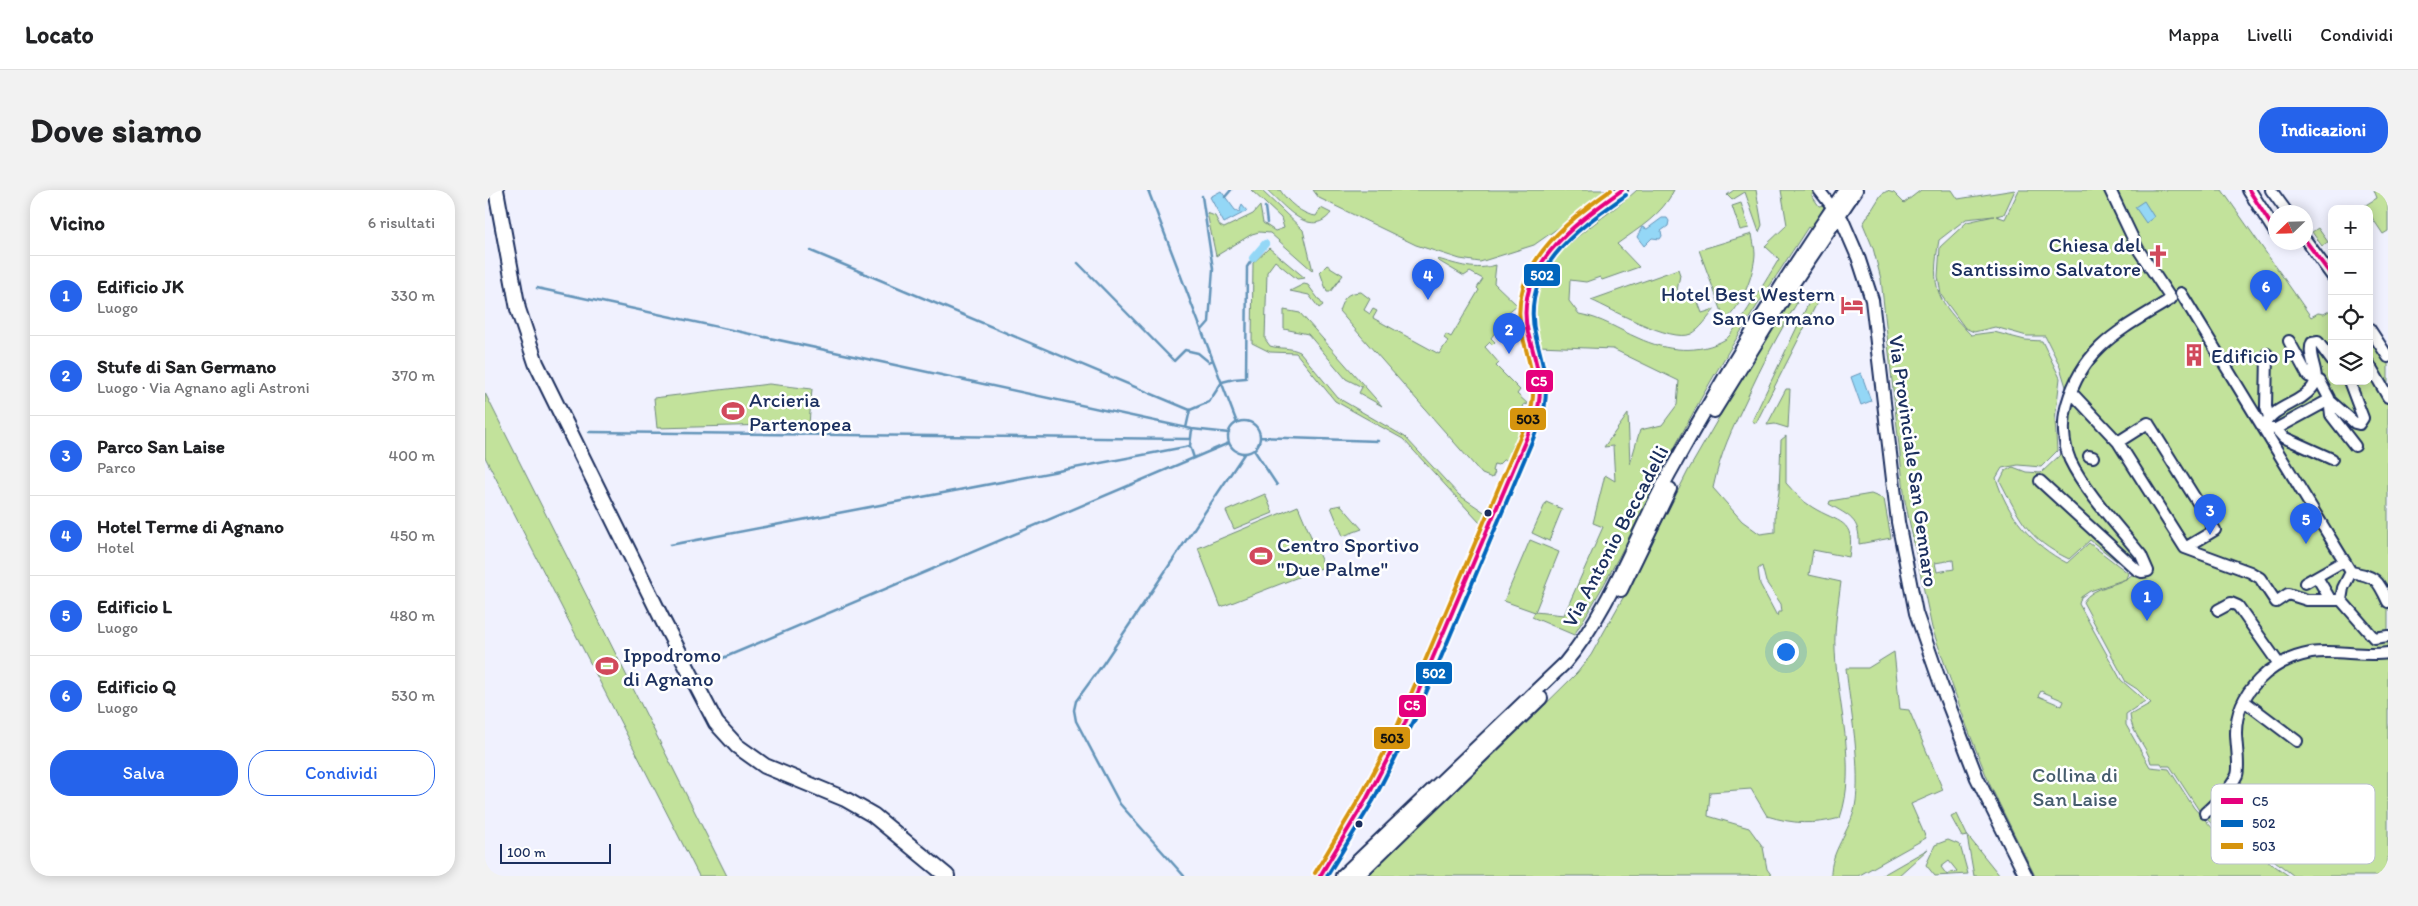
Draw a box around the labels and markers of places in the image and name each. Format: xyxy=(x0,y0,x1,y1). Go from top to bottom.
place label: Chiesa del Santissimo Salvatore xyxy=(1951,232,2141,281)
church icon: Chiesa del Santissimo Salvatore xyxy=(2145,243,2171,269)
pin: 4 xyxy=(1412,259,1444,300)
pin: 6 xyxy=(2250,270,2282,311)
place label: Hotel Best Western San Germano xyxy=(1661,281,1835,330)
hotel icon: Hotel Best Western San Germano xyxy=(1839,292,1865,318)
pin: 2 xyxy=(1493,313,1525,354)
building icon: Edificio P xyxy=(2181,342,2207,368)
place label: Edificio P xyxy=(2211,343,2295,368)
place label: Arcieria Partenopea xyxy=(749,387,851,436)
sports icon: Arcieria Partenopea xyxy=(720,398,746,424)
pin: 3 xyxy=(2194,494,2226,535)
pin: 5 xyxy=(2290,503,2322,544)
unlabelled marker xyxy=(1483,508,1493,518)
place label: Centro Sportivo "Due Palme" xyxy=(1277,532,1419,581)
sports icon: Centro Sportivo "Due Palme" xyxy=(1248,543,1274,569)
pin: 1 xyxy=(2131,580,2163,621)
place label: Ippodromo di Agnano xyxy=(623,642,721,691)
sports icon: Ippodromo di Agnano xyxy=(594,653,620,679)
unlabelled marker xyxy=(1354,819,1364,829)

